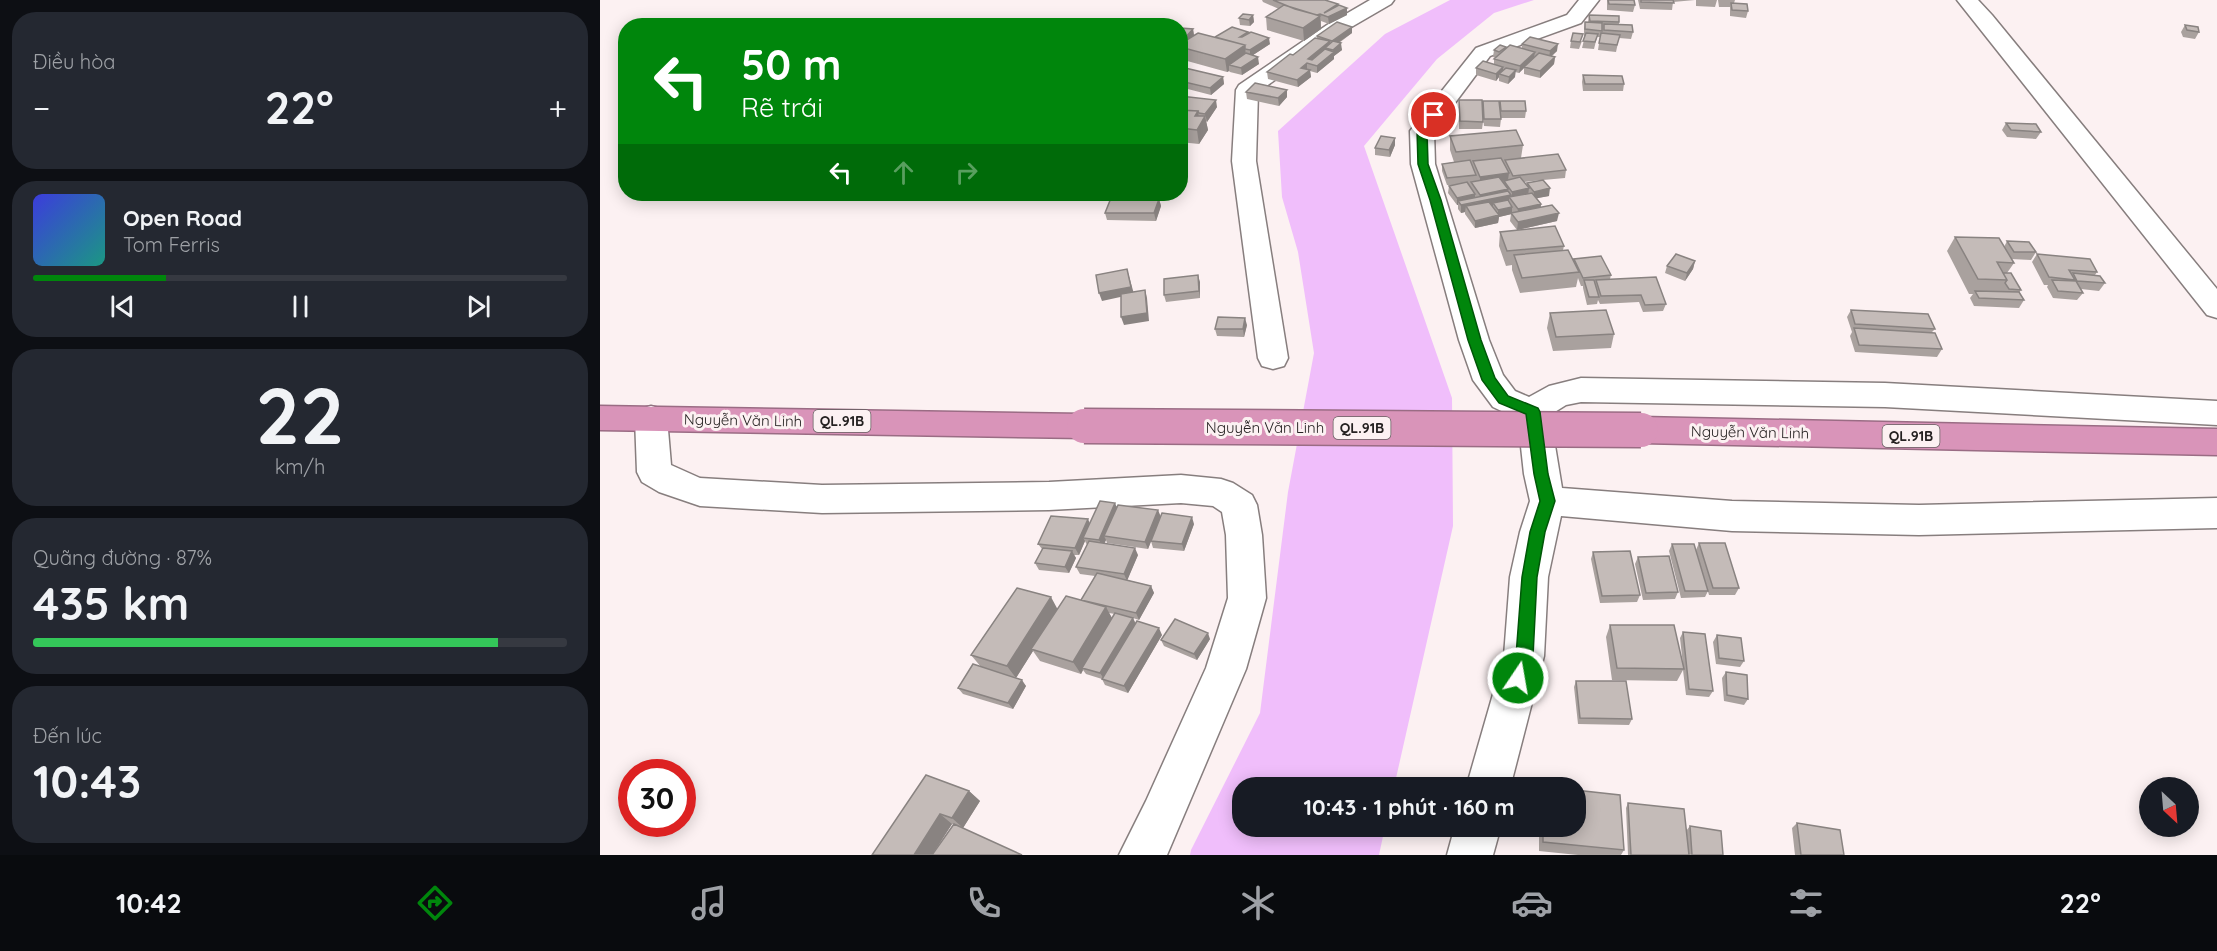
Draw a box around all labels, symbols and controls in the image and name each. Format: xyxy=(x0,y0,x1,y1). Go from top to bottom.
text: 50 m xyxy=(741,38,841,91)
icon: left xyxy=(642,42,720,120)
text: Điều hòa xyxy=(33,49,115,74)
text: 22° xyxy=(265,79,334,135)
text: − xyxy=(33,87,50,128)
text: + xyxy=(548,87,567,128)
pin xyxy=(1408,89,1459,140)
text: Rẽ trái xyxy=(741,90,823,124)
icon: arrive xyxy=(1417,98,1450,131)
icon: left xyxy=(824,156,857,189)
icon: ahead xyxy=(887,156,920,189)
icon: right xyxy=(950,156,983,189)
text: Open Road xyxy=(123,204,242,232)
text: Tom Ferris xyxy=(123,232,220,257)
icon: previous xyxy=(106,290,139,323)
icon: pause xyxy=(284,290,317,323)
icon: next xyxy=(462,290,495,323)
text: 22 xyxy=(256,366,344,464)
street label: Nguyễn Văn Linh xyxy=(684,409,802,431)
road number: QL.91B xyxy=(814,410,870,432)
road number: QL.91B xyxy=(1334,417,1390,439)
street label: Nguyễn Văn Linh xyxy=(1206,418,1324,437)
street label: Nguyễn Văn Linh xyxy=(1691,421,1809,443)
road number: QL.91B xyxy=(1882,425,1940,447)
text: km/h xyxy=(275,454,325,479)
text: Quãng đường · 87% xyxy=(33,545,212,570)
text: 435 km xyxy=(33,575,189,631)
position arrow xyxy=(1486,646,1550,710)
text: Đến lúc xyxy=(33,723,102,748)
text: 10:43 xyxy=(33,753,141,809)
speed limit sign: 30 xyxy=(618,759,696,837)
north arrow xyxy=(2139,777,2199,837)
map controls xyxy=(2139,777,2199,837)
text: 10:43 · 1 phút · 160 m xyxy=(1303,793,1515,821)
icon: directions xyxy=(414,882,456,924)
icon: music xyxy=(688,882,730,924)
icon: phone xyxy=(963,882,1005,924)
icon: climate xyxy=(1237,882,1279,924)
icon: car xyxy=(1511,882,1553,924)
icon: filters xyxy=(1785,882,1827,924)
text: 10:42 xyxy=(116,886,182,920)
text: 22° xyxy=(2059,886,2101,920)

